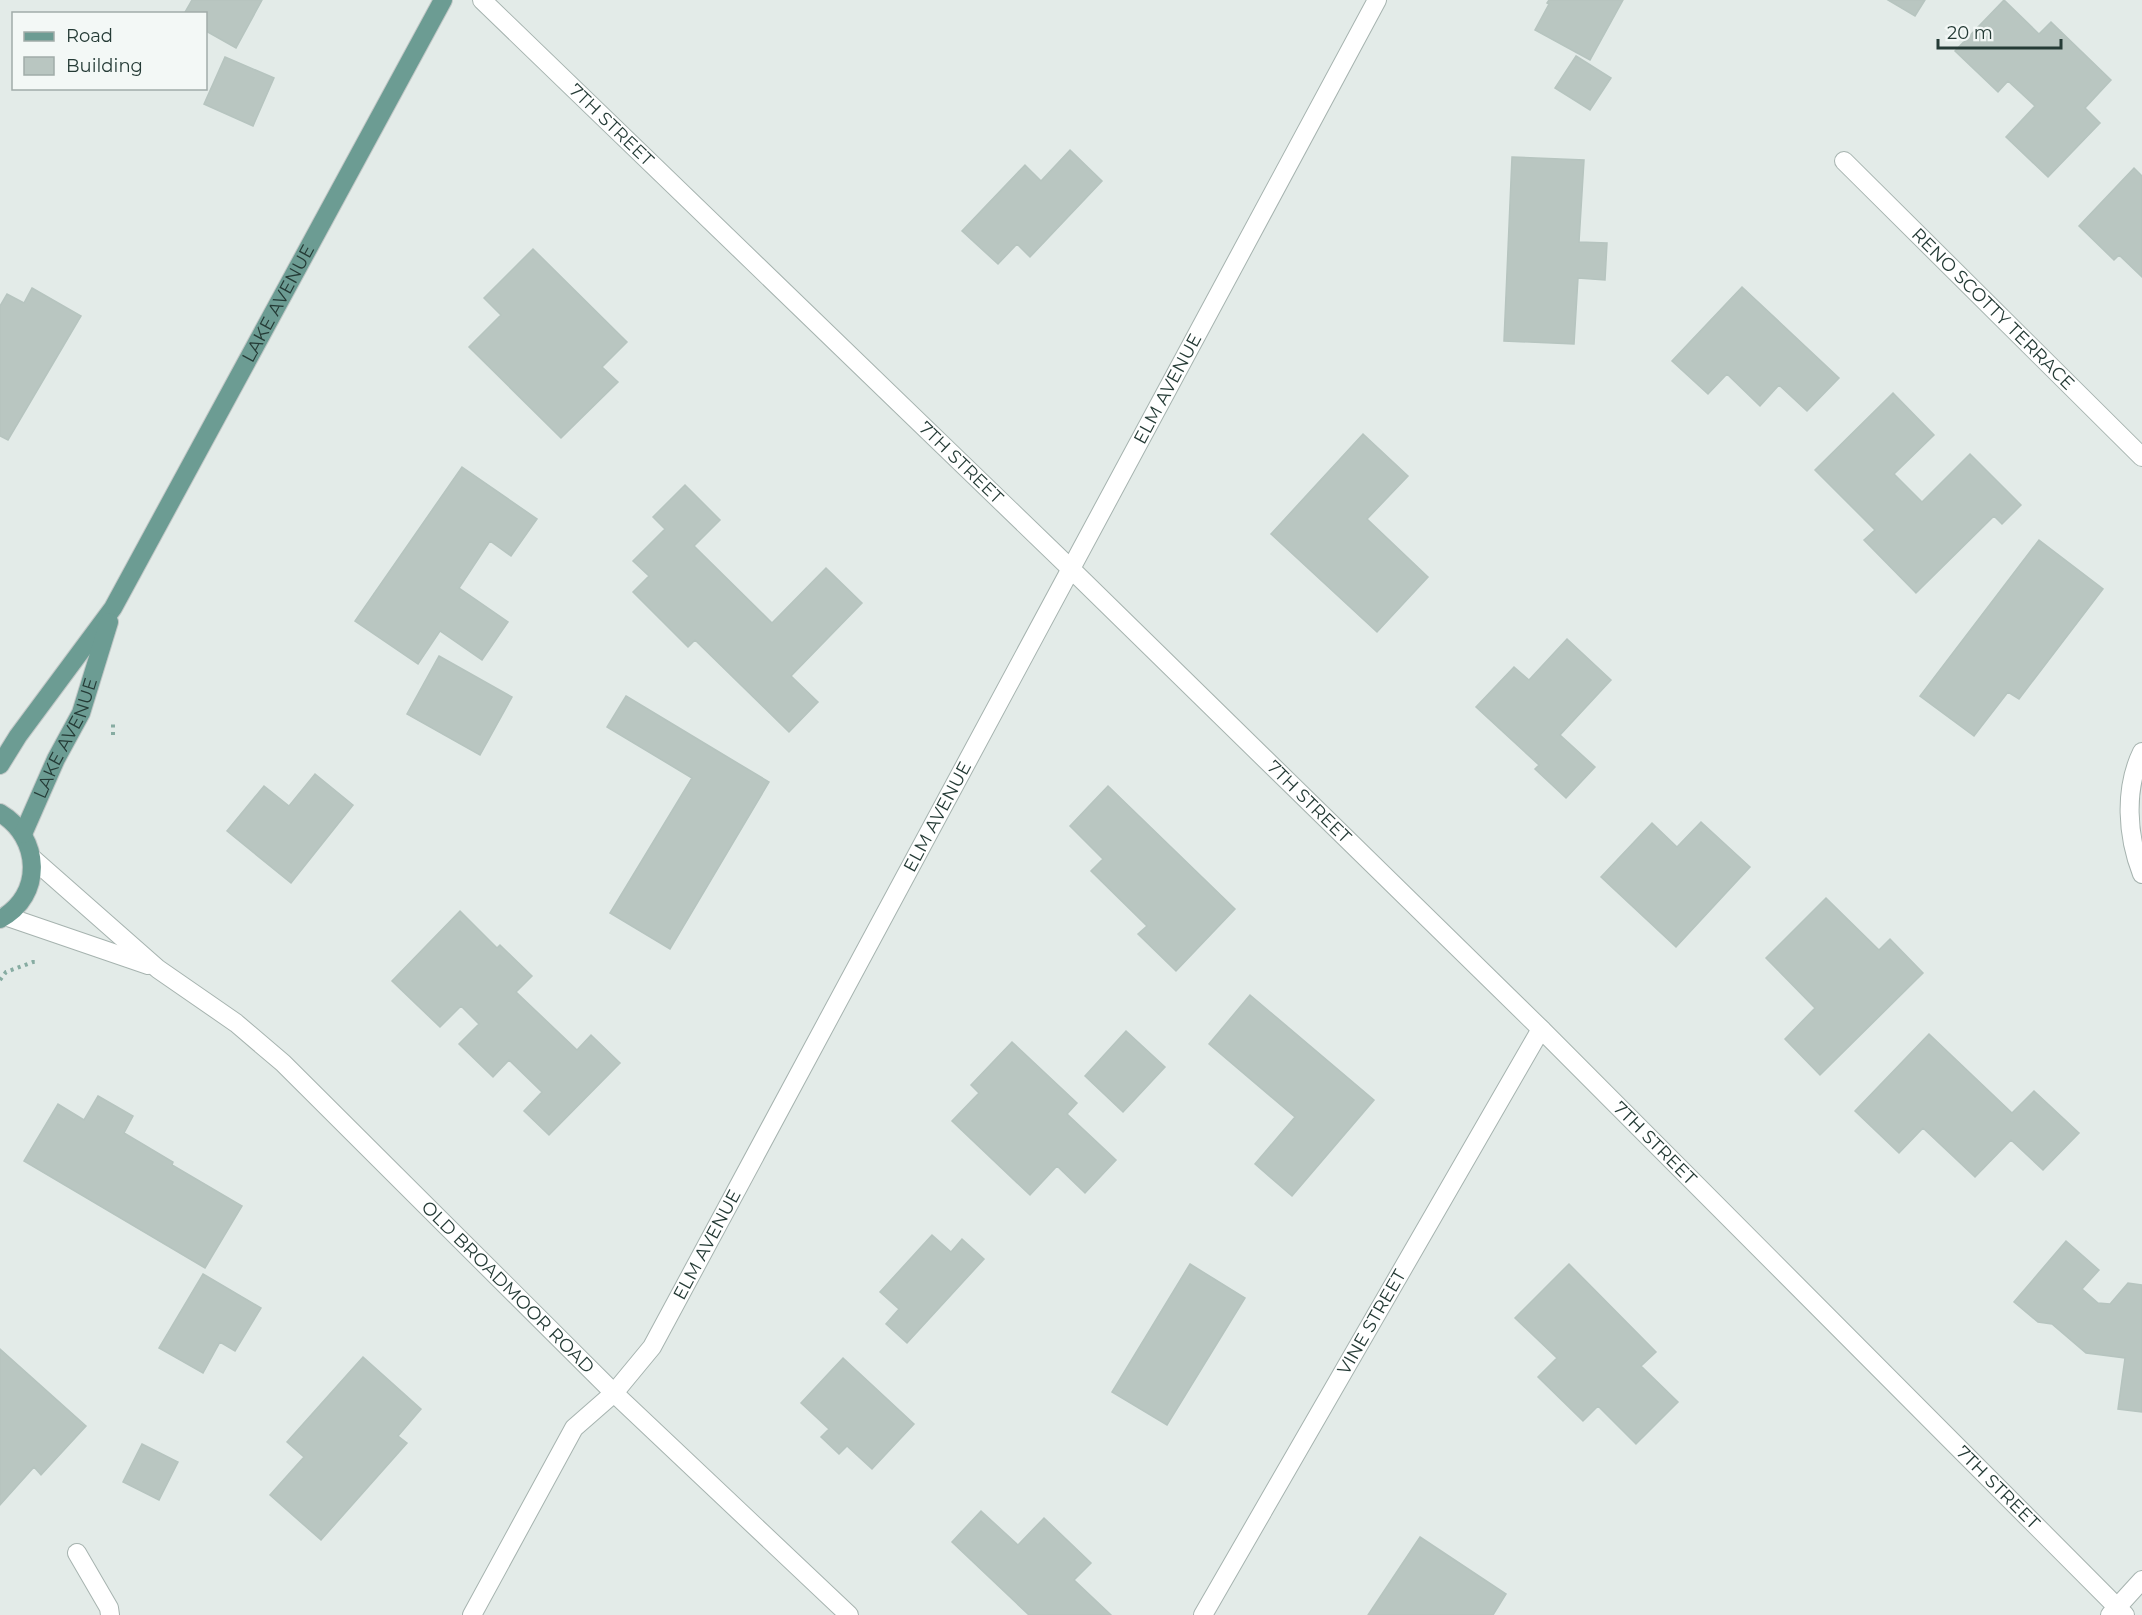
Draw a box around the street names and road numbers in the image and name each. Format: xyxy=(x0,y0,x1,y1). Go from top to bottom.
street label: 7TH STREET xyxy=(565,79,659,171)
street label: RENO SCOTTY TERRACE xyxy=(1907,223,2079,395)
street label: LAKE AVENUE xyxy=(237,241,319,366)
street label: ELM AVENUE xyxy=(1129,330,1206,448)
street label: 7TH STREET xyxy=(914,417,1008,509)
street label: LAKE AVENUE xyxy=(29,675,102,802)
street label: 7TH STREET xyxy=(1262,756,1356,848)
street label: ELM AVENUE xyxy=(899,758,976,876)
street label: 7TH STREET xyxy=(1609,1097,1702,1190)
street label: ELM AVENUE xyxy=(668,1186,746,1304)
street label: OLD BROADMOOR ROAD xyxy=(417,1196,599,1378)
street label: VINE STREET xyxy=(1333,1265,1411,1379)
street label: 7TH STREET xyxy=(1952,1441,2045,1534)

